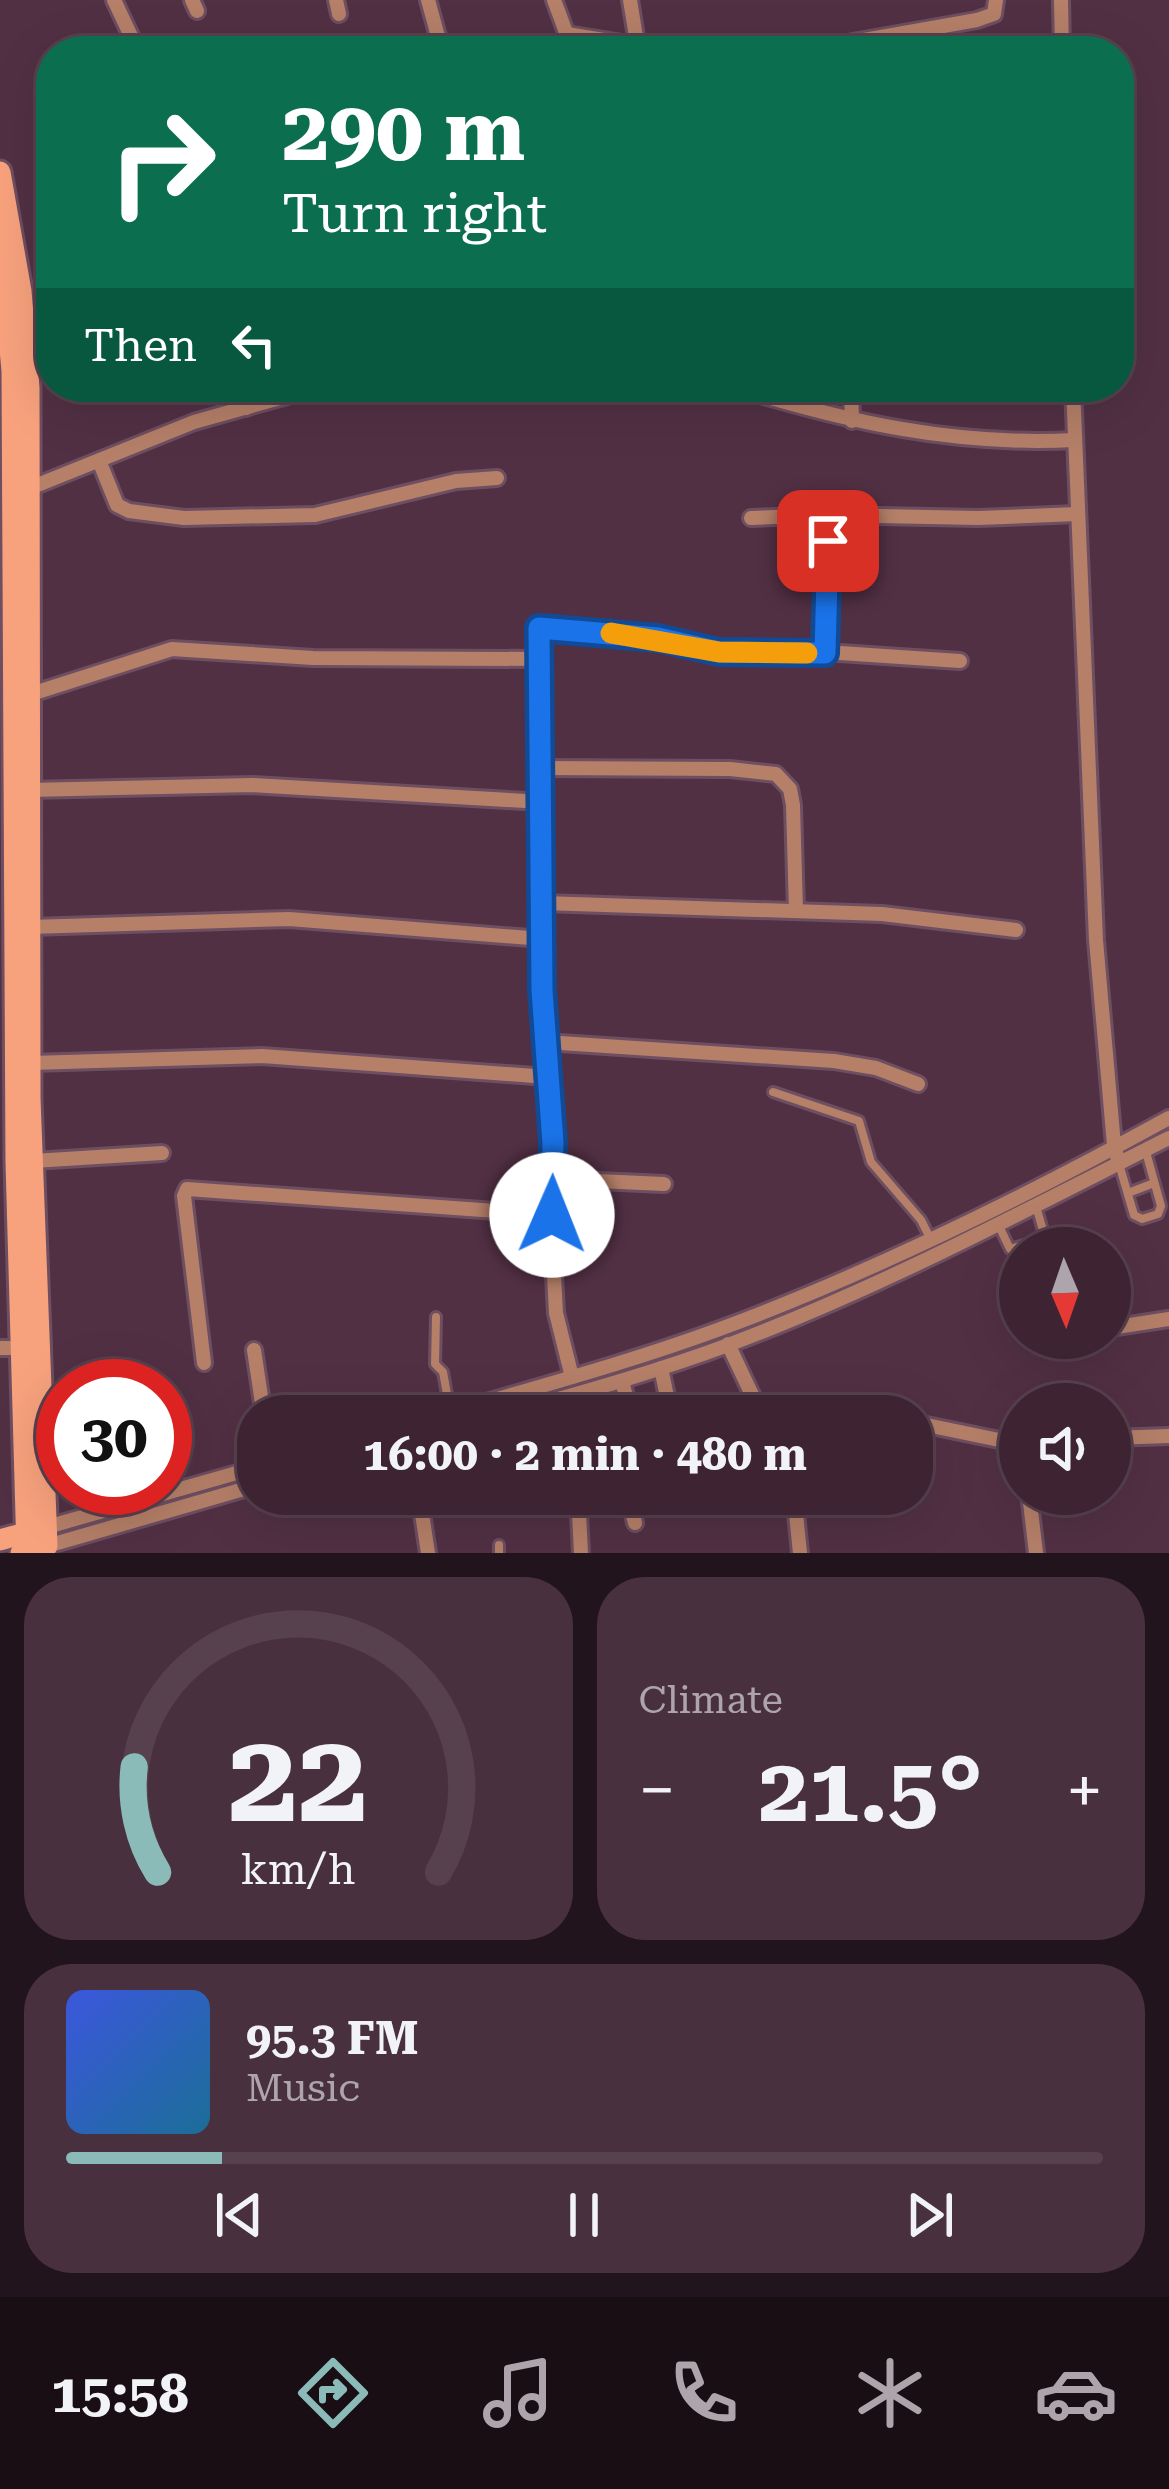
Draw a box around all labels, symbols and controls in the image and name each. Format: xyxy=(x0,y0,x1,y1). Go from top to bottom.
text: 290 m xyxy=(282,82,525,180)
icon: right xyxy=(84,84,240,240)
text: Turn right xyxy=(282,182,547,245)
icon: left xyxy=(221,312,287,378)
text: Then xyxy=(84,319,197,372)
pin xyxy=(777,490,879,592)
icon: arrive xyxy=(795,508,861,574)
position arrow xyxy=(489,1152,615,1278)
north arrow xyxy=(999,1227,1131,1359)
map controls xyxy=(999,1227,1131,1515)
speed limit sign: 30 xyxy=(36,1359,192,1515)
button: sound xyxy=(999,1383,1131,1515)
text: 16:00 · 2 min · 480 m xyxy=(363,1428,807,1481)
text: Climate xyxy=(639,1677,783,1723)
text: 22 xyxy=(228,1705,368,1851)
text: 21.5° xyxy=(759,1738,983,1843)
text: − xyxy=(639,1752,675,1829)
text: + xyxy=(1066,1752,1103,1829)
text: km/h xyxy=(241,1843,356,1893)
text: 95.3 FM xyxy=(246,2012,418,2065)
text: Music xyxy=(246,2065,360,2111)
icon: previous xyxy=(206,2182,272,2248)
icon: pause xyxy=(551,2182,617,2248)
icon: next xyxy=(897,2182,963,2248)
icon: directions xyxy=(291,2351,375,2435)
icon: music xyxy=(476,2351,560,2435)
icon: phone xyxy=(662,2351,746,2435)
icon: climate xyxy=(848,2351,932,2435)
icon: car xyxy=(1034,2351,1118,2435)
text: 15:58 xyxy=(51,2362,189,2425)

